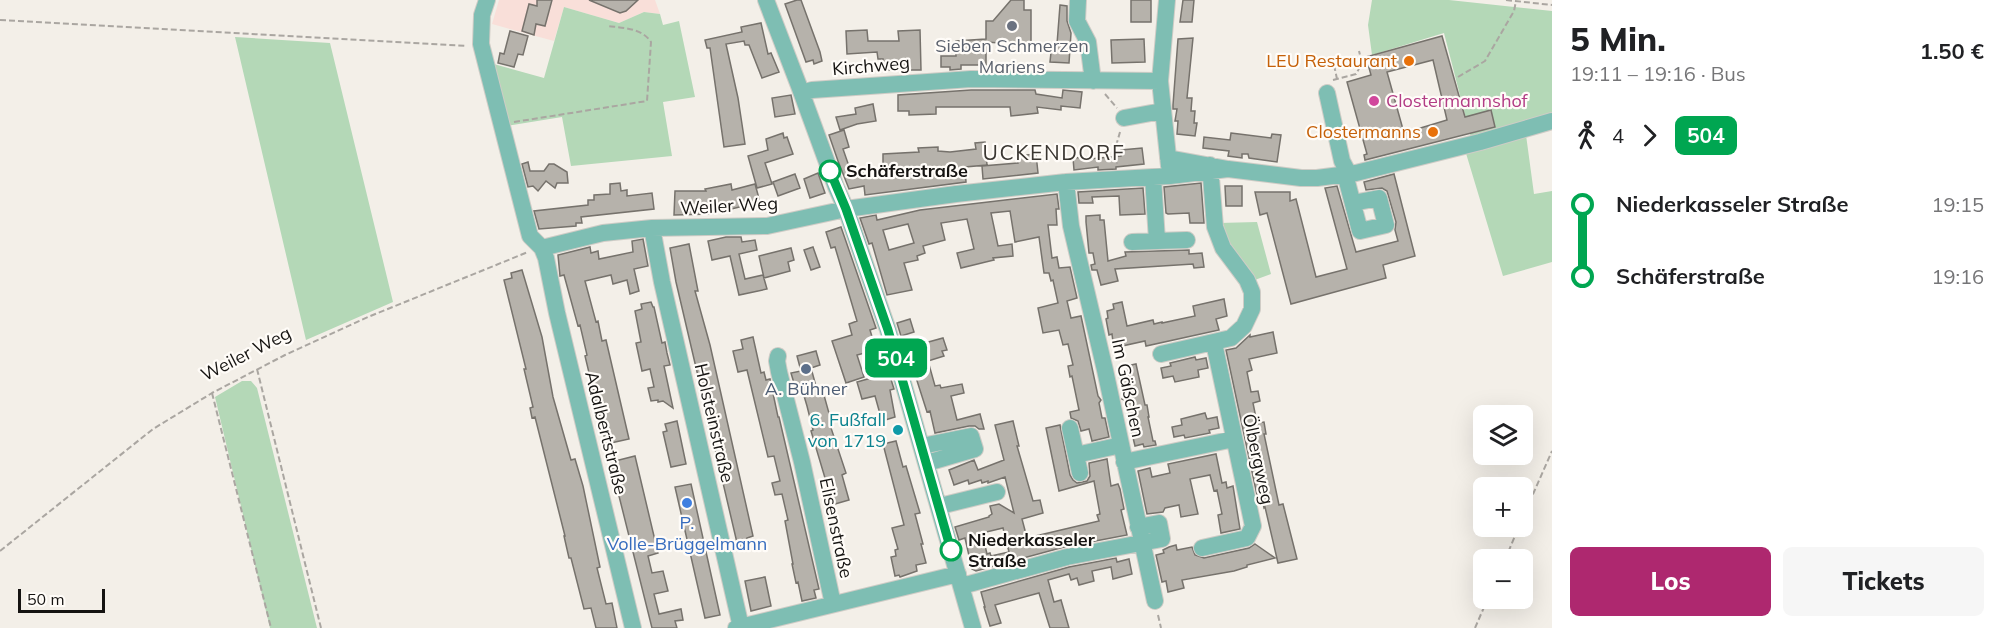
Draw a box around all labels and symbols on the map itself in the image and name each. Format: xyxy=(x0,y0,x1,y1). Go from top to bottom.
marker: Sieben Schmerzen Mariens xyxy=(1005,19,1019,33)
place label: Sieben Schmerzen Mariens xyxy=(935,34,1089,78)
place label: LEU Restaurant xyxy=(1266,49,1397,72)
street label: Kirchweg xyxy=(831,51,911,80)
marker: LEU Restaurant xyxy=(1402,54,1416,68)
place label: Clostermannshof xyxy=(1386,89,1529,112)
marker: Clostermannshof xyxy=(1367,94,1381,108)
place label: Clostermanns xyxy=(1306,120,1421,143)
marker: Clostermanns xyxy=(1426,125,1440,139)
district label: UCKENDORF xyxy=(983,139,1125,165)
place label: Schäferstraße xyxy=(846,159,968,182)
marker: Schäferstraße xyxy=(819,160,841,182)
street label: Weiler Weg xyxy=(679,191,778,220)
street label: Weiler Weg xyxy=(197,321,295,386)
street label: Im Gäßchen xyxy=(1107,336,1150,439)
line badge: 504 xyxy=(862,338,930,378)
street label: Holsteinstraße xyxy=(690,361,739,485)
marker: A. Bühner xyxy=(799,362,813,376)
street label: Adalbertstraße xyxy=(580,369,633,497)
place label: A. Bühner xyxy=(765,377,848,400)
place label: 6. Fußfall von 1719 xyxy=(808,408,886,452)
street label: Ölbergweg xyxy=(1238,411,1279,506)
marker: 6. Fußfall von 1719 xyxy=(891,423,905,437)
street label: Elisenstraße xyxy=(815,476,858,580)
marker: P. Volle-Brüggelmann xyxy=(680,496,694,510)
place label: P. Volle-Brüggelmann xyxy=(607,511,767,555)
place label: Niederkasseler Straße xyxy=(968,528,1096,572)
marker: Niederkasseler Straße xyxy=(940,539,962,561)
scale bar xyxy=(18,586,105,614)

